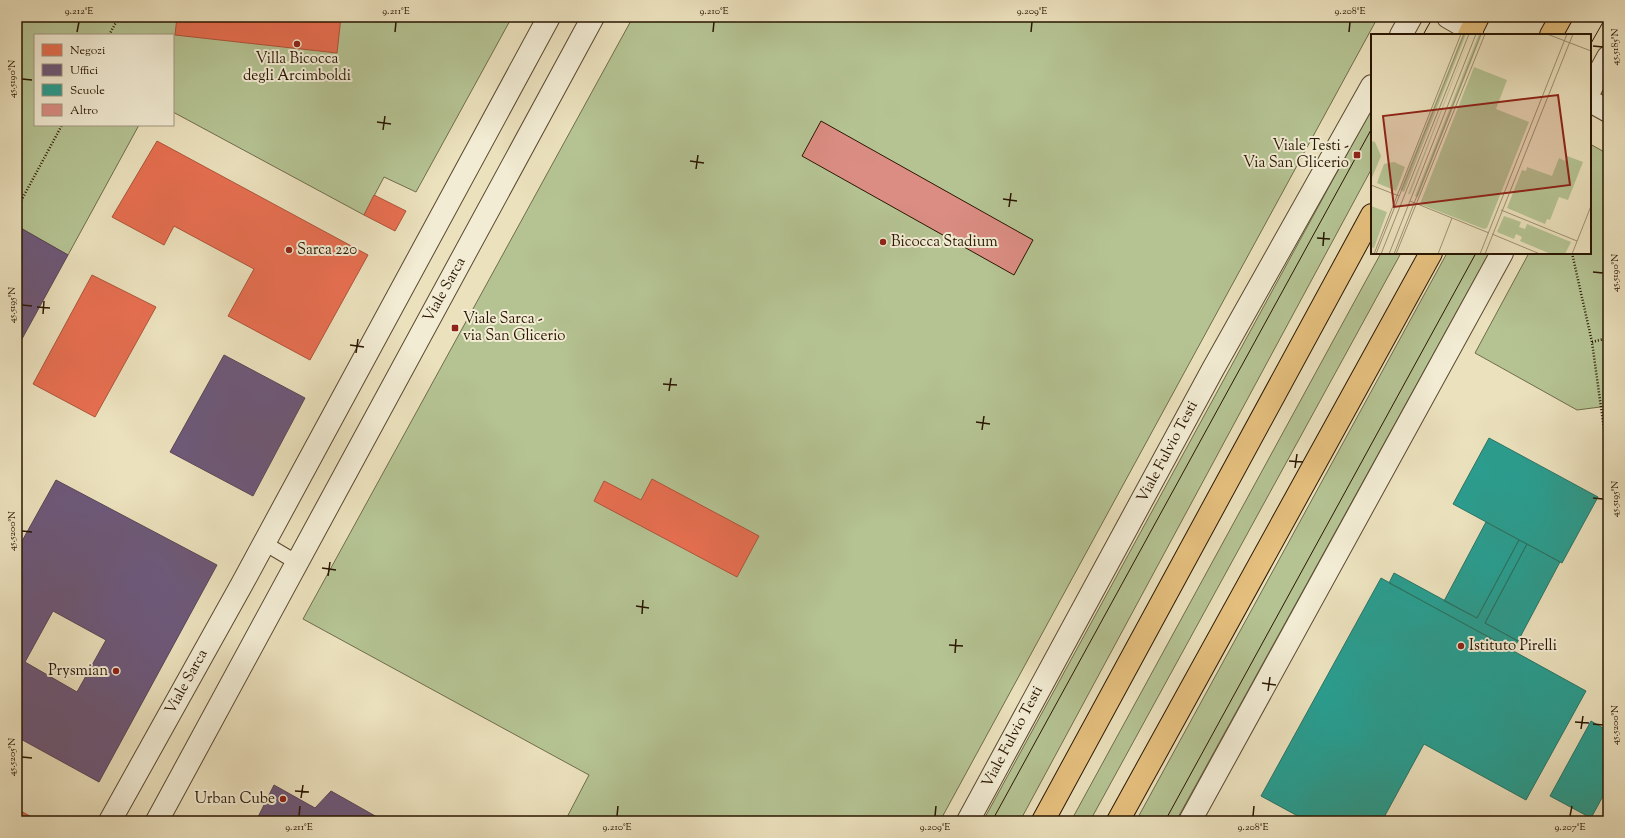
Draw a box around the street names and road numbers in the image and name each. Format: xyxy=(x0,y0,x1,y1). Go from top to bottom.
street label: Viale Sarca xyxy=(418,254,472,326)
street label: Viale Fulvio Testi xyxy=(1132,397,1204,507)
street label: Viale Sarca xyxy=(160,646,214,718)
street label: Viale Fulvio Testi xyxy=(977,682,1049,792)

